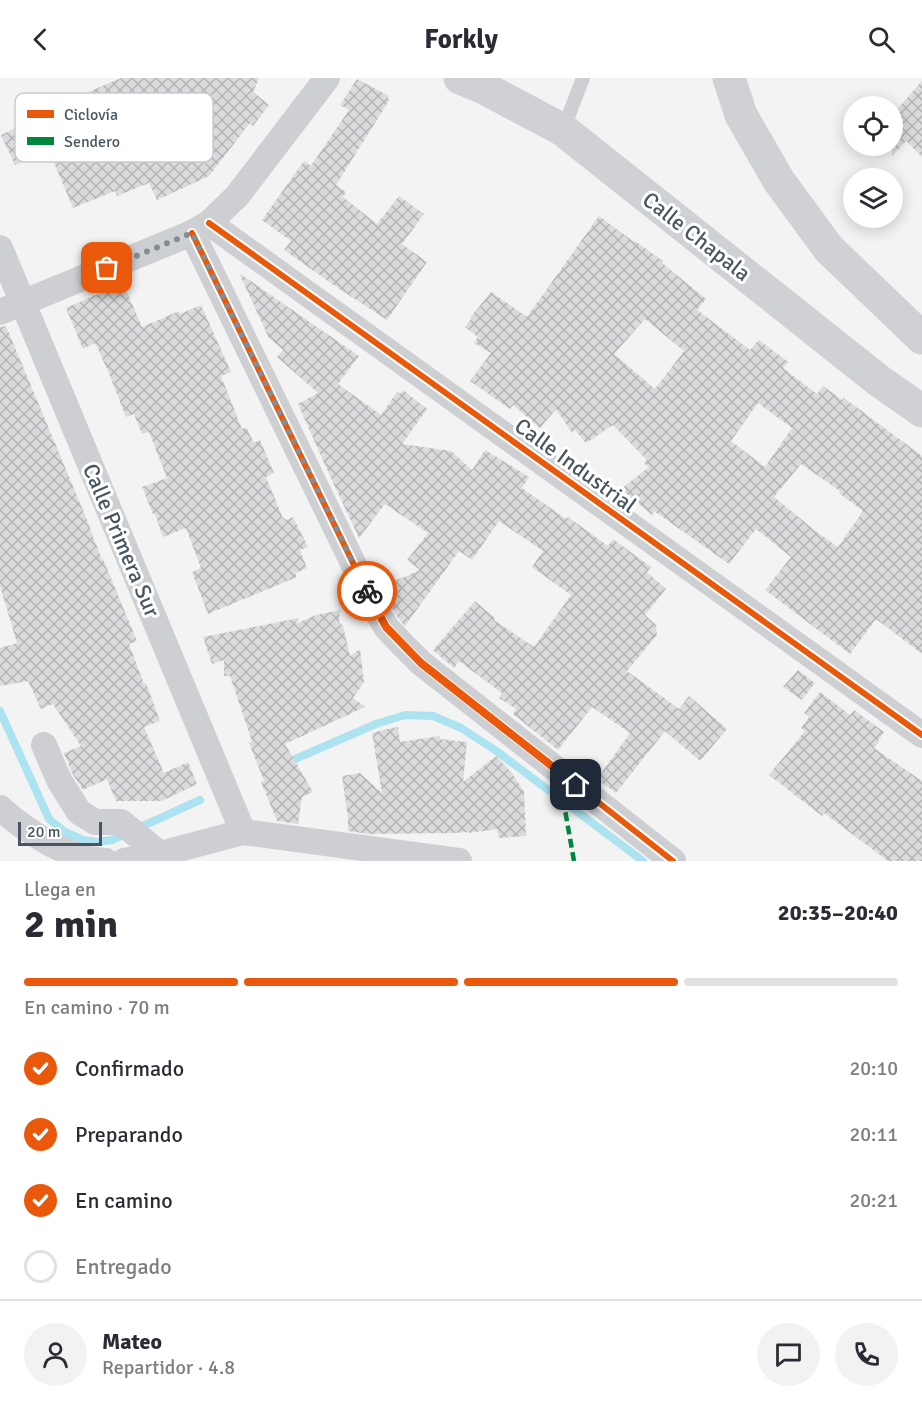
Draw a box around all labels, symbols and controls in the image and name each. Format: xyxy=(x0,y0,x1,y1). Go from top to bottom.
icon: back xyxy=(24,23,57,56)
text: Forkly xyxy=(424,23,498,56)
icon: search xyxy=(865,23,898,56)
legend xyxy=(15,93,213,162)
map controls xyxy=(843,96,903,228)
button: locate xyxy=(843,96,903,156)
text: Ciclovía xyxy=(64,105,118,125)
text: Sendero xyxy=(64,132,120,152)
button: layers xyxy=(843,168,903,228)
street label: Calle Chapala xyxy=(637,186,756,287)
pin xyxy=(81,242,132,293)
icon: bag xyxy=(90,251,123,284)
street label: Calle Industrial xyxy=(509,412,642,519)
street label: Calle Primera Sur xyxy=(77,459,166,621)
courier xyxy=(337,561,397,621)
icon: bike xyxy=(351,575,384,608)
pin xyxy=(550,759,601,810)
icon: home xyxy=(559,768,592,801)
scale bar xyxy=(18,819,102,846)
text: 20 m xyxy=(27,822,61,842)
text: Llega en xyxy=(24,877,96,902)
text: 20:35–20:40 xyxy=(778,899,898,926)
text: 2 min xyxy=(24,900,118,948)
text: En camino · 70 m xyxy=(24,995,170,1020)
icon: check xyxy=(24,1052,57,1085)
text: Confirmado xyxy=(75,1055,184,1082)
text: 20:10 xyxy=(849,1056,898,1081)
icon: check xyxy=(24,1118,57,1151)
text: Preparando xyxy=(75,1121,183,1148)
text: 20:11 xyxy=(849,1122,898,1147)
icon: check xyxy=(24,1184,57,1217)
text: En camino xyxy=(75,1187,173,1214)
text: 20:21 xyxy=(849,1188,898,1213)
text: Entregado xyxy=(75,1253,172,1280)
button: person xyxy=(24,1323,87,1386)
button: chat xyxy=(757,1323,820,1386)
button: phone xyxy=(835,1323,898,1386)
text: Mateo xyxy=(102,1328,162,1355)
text: Repartidor · 4.8 xyxy=(102,1355,235,1380)

